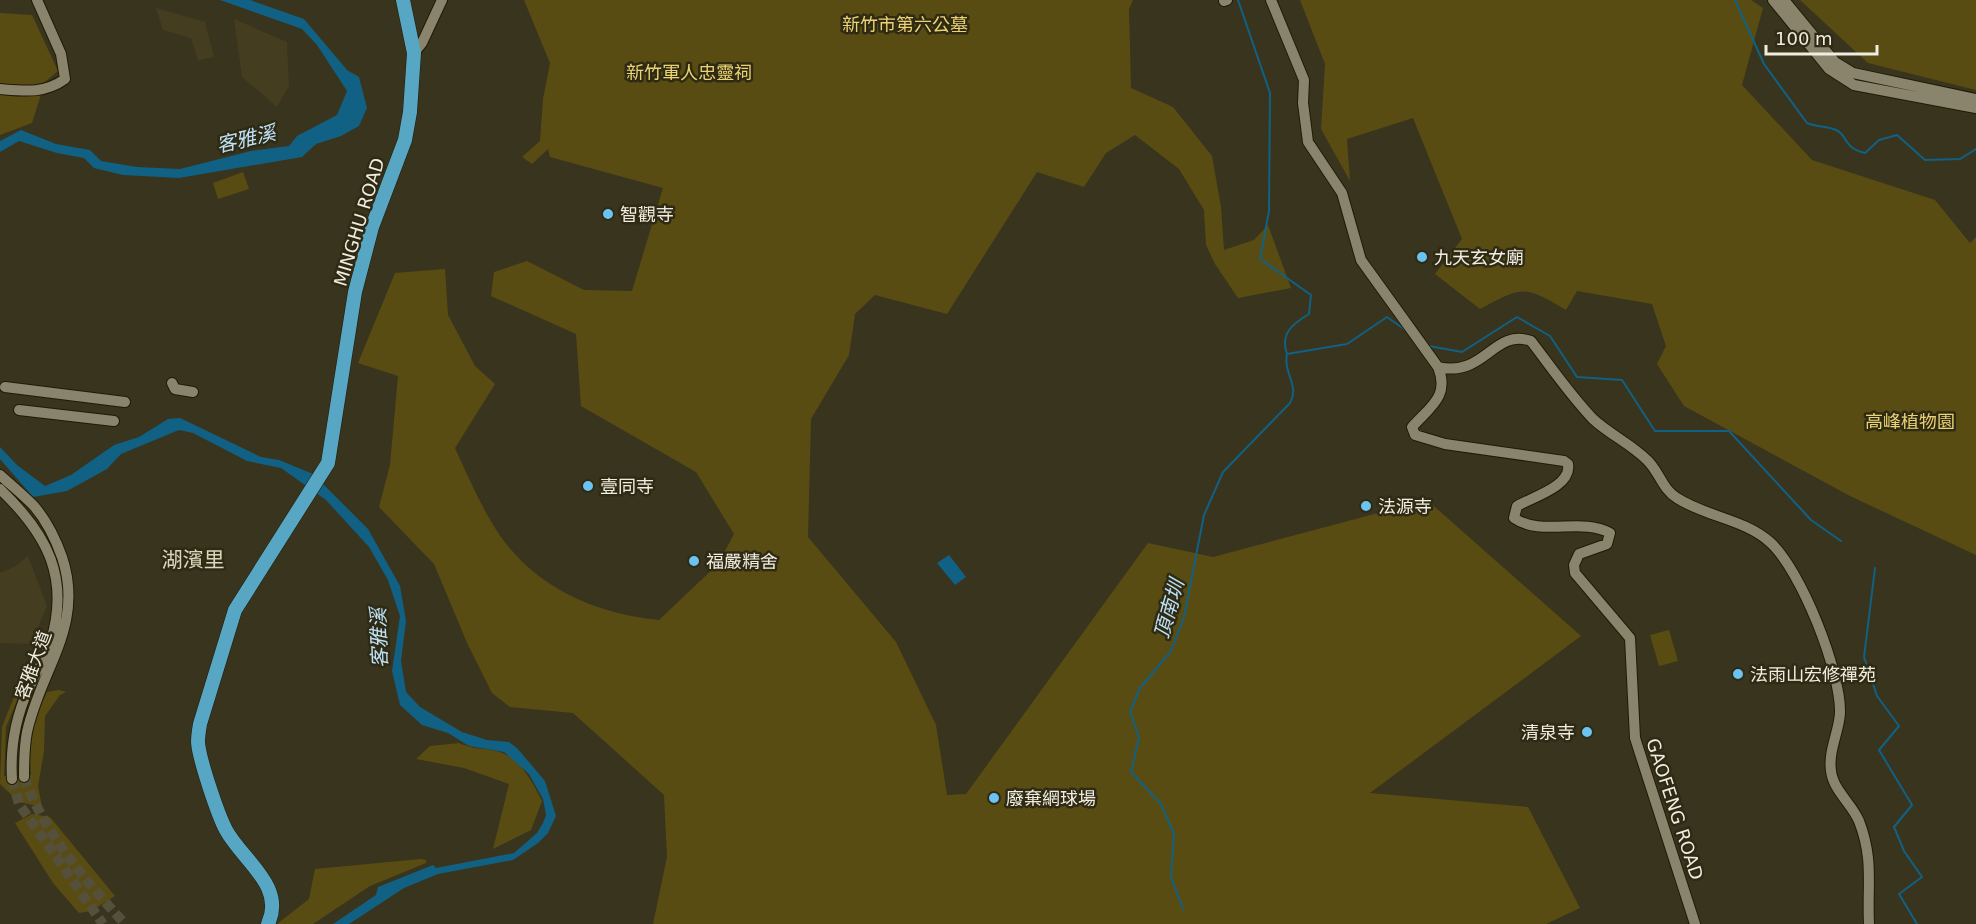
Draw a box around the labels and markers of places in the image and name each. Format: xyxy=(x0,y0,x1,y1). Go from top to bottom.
place label: 智觀寺 xyxy=(620,204,674,225)
marker: 智觀寺 xyxy=(601,207,615,221)
place label: 九天玄女廟 xyxy=(1434,247,1524,268)
marker: 九天玄女廟 xyxy=(1415,250,1429,264)
place label: 壹同寺 xyxy=(600,476,654,497)
marker: 壹同寺 xyxy=(581,479,595,493)
place label: 法源寺 xyxy=(1378,496,1432,517)
marker: 法源寺 xyxy=(1359,499,1373,513)
place label: 福嚴精舍 xyxy=(706,551,778,572)
marker: 福嚴精舍 xyxy=(687,554,701,568)
place label: 法雨山宏修禪苑 xyxy=(1750,664,1876,685)
marker: 法雨山宏修禪苑 xyxy=(1731,667,1745,681)
place label: 清泉寺 xyxy=(1521,722,1575,743)
marker: 清泉寺 xyxy=(1580,725,1594,739)
place label: 廢棄網球場 xyxy=(1006,788,1096,809)
marker: 廢棄網球場 xyxy=(987,791,1001,805)

